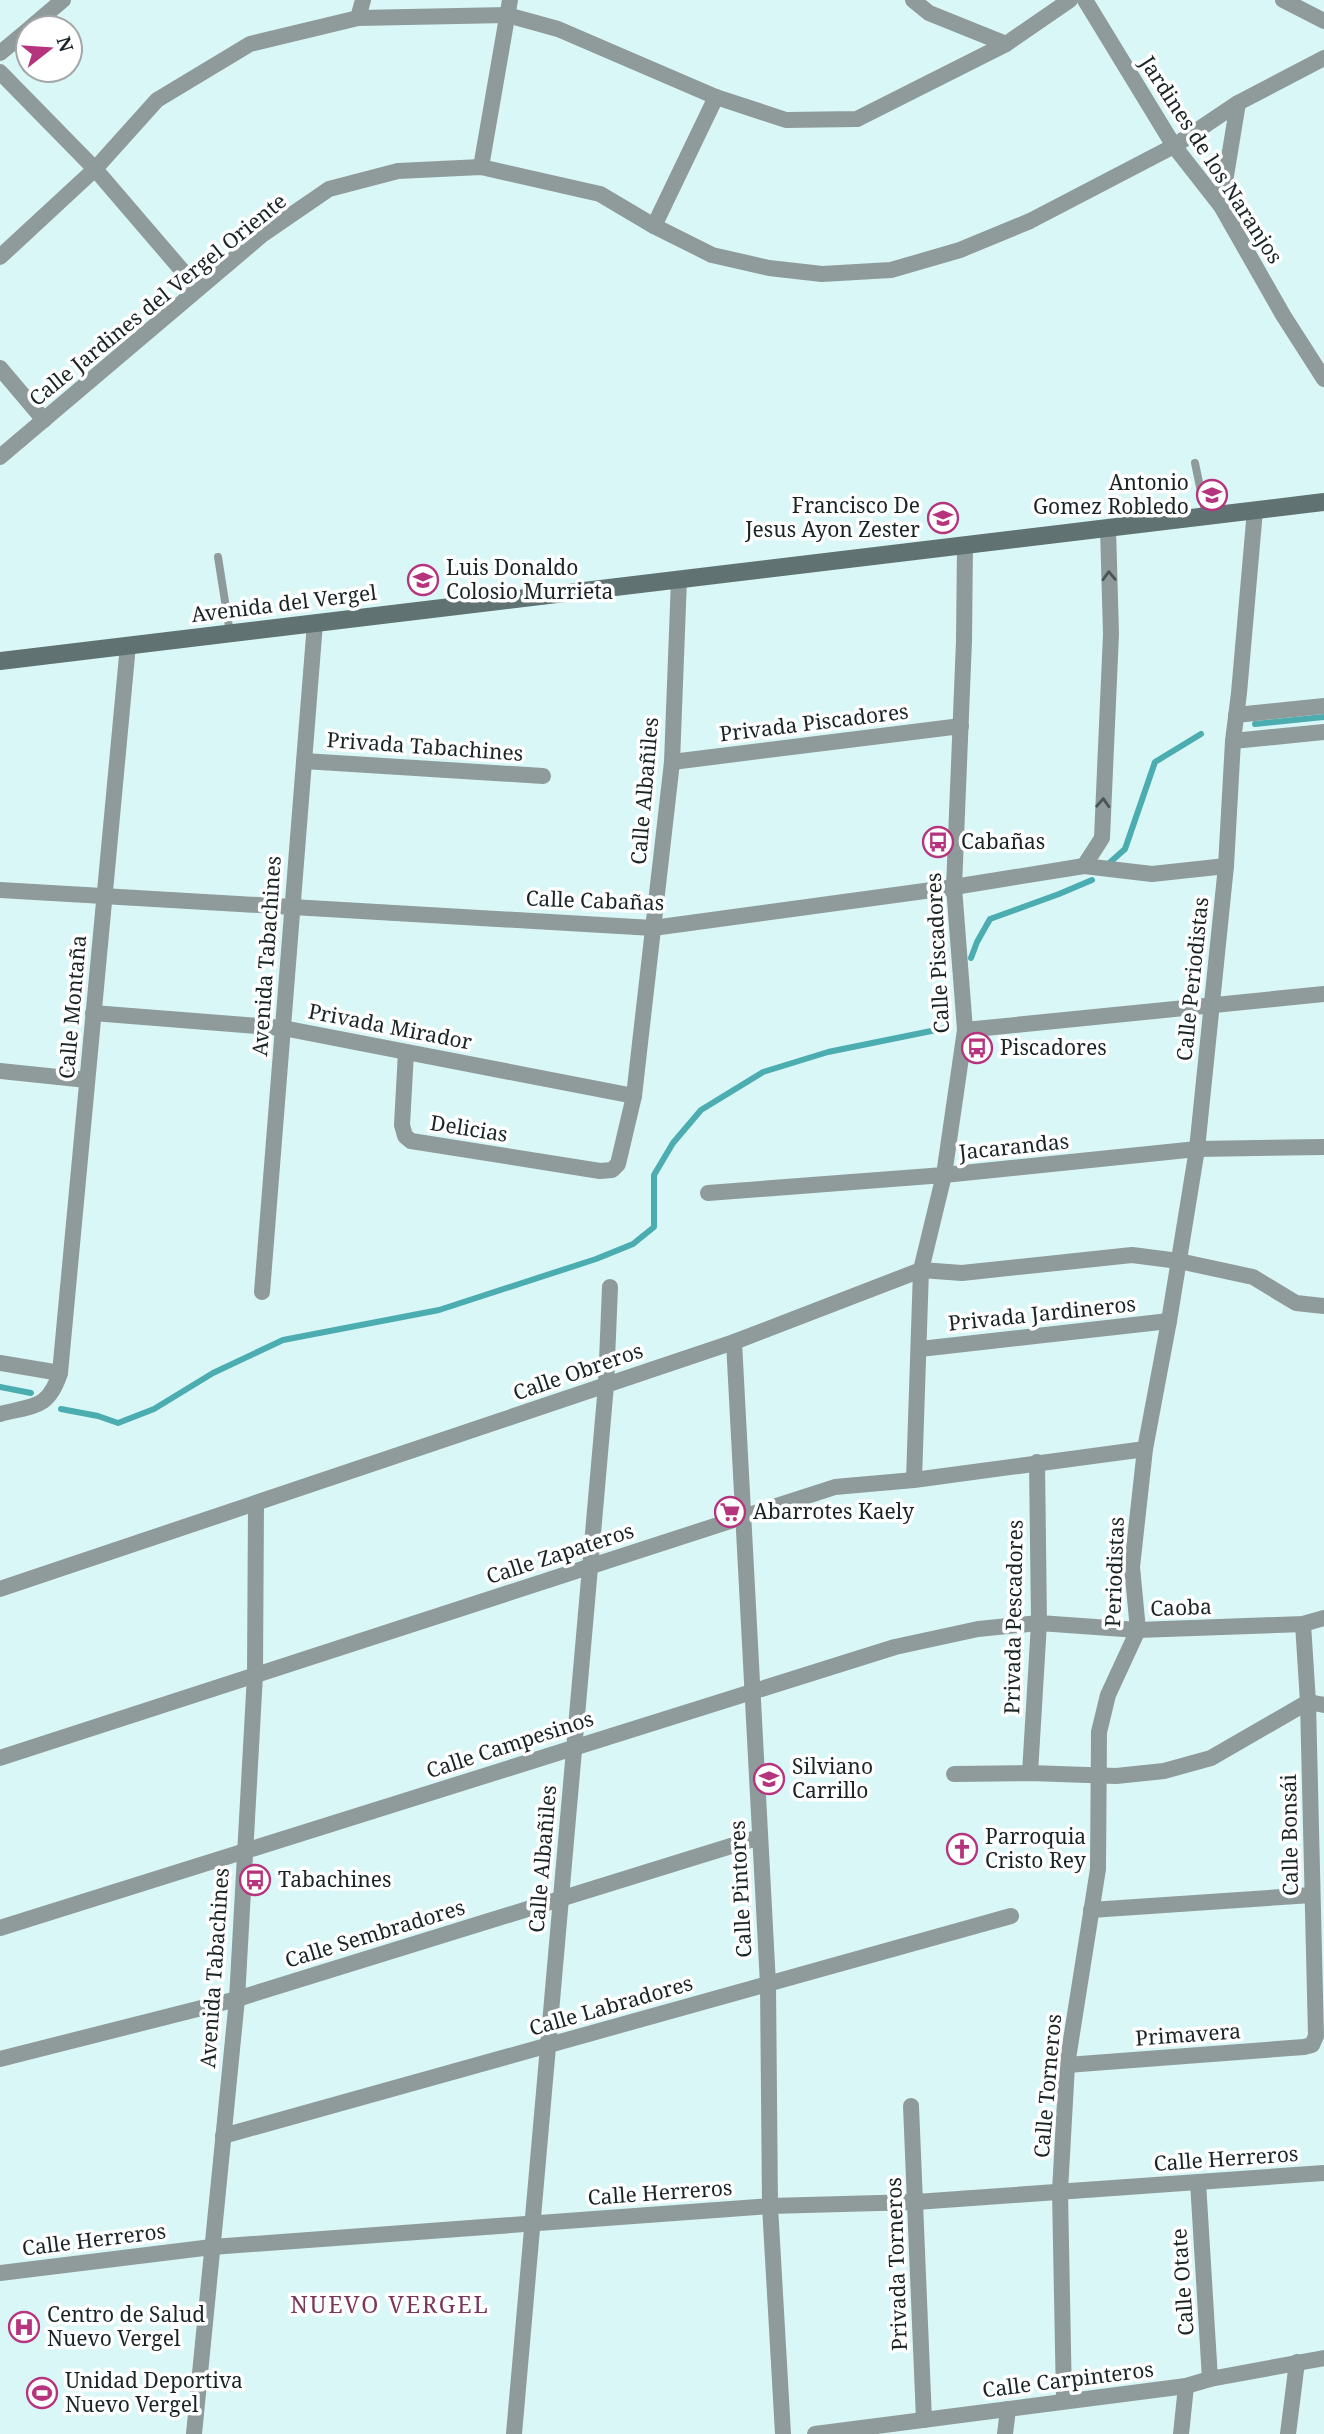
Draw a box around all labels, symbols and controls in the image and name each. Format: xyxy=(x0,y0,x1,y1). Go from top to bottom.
north arrow xyxy=(14,14,84,84)
text: N xyxy=(51,33,80,55)
street label: Jardines de los Naranjos xyxy=(1134,49,1290,269)
street label: Calle Jardines del Vergel Oriente xyxy=(23,187,292,412)
place label: Antonio Gomez Robledo xyxy=(1033,468,1189,520)
school or university icon: Antonio Gomez Robledo xyxy=(1195,478,1229,512)
place label: Francisco De Jesus Ayon Zester xyxy=(744,491,920,543)
school or university icon: Francisco De Jesus Ayon Zester xyxy=(926,501,960,535)
place label: Luis Donaldo Colosio Murrieta xyxy=(446,553,613,605)
school or university icon: Luis Donaldo Colosio Murrieta xyxy=(406,563,440,597)
one-way arrow xyxy=(1101,570,1117,581)
street label: Avenida del Vergel xyxy=(190,578,379,628)
street label: Privada Piscadores xyxy=(718,697,910,747)
street label: Calle Albañiles xyxy=(624,716,664,866)
street label: Privada Tabachines xyxy=(326,725,524,767)
one-way arrow xyxy=(1096,798,1111,809)
bus stop icon: Cabañas xyxy=(921,825,955,859)
place label: Cabañas xyxy=(961,827,1045,855)
street label: Avenida Tabachines xyxy=(245,855,287,1057)
street label: Calle Piscadores xyxy=(919,872,955,1034)
street label: Calle Cabañas xyxy=(525,884,665,916)
street label: Calle Periodistas xyxy=(1169,895,1215,1062)
street label: Calle Montaña xyxy=(52,934,92,1080)
street label: Privada Mirador xyxy=(306,996,474,1056)
bus stop icon: Piscadores xyxy=(960,1031,994,1065)
place label: Piscadores xyxy=(1000,1033,1107,1061)
street label: Delicias xyxy=(428,1108,510,1148)
street label: Jacarandas xyxy=(956,1126,1070,1166)
street label: Privada Jardineros xyxy=(947,1289,1137,1337)
street label: Calle Obreros xyxy=(509,1336,646,1406)
supermarket icon: Abarrotes Kaely xyxy=(713,1495,747,1529)
place label: Abarrotes Kaely xyxy=(753,1497,914,1525)
street label: Calle Zapateros xyxy=(482,1516,637,1590)
street label: Periodistas xyxy=(1098,1516,1130,1628)
street label: Privada Pescadores xyxy=(997,1519,1029,1715)
street label: Caoba xyxy=(1150,1592,1212,1622)
street label: Calle Campesinos xyxy=(422,1704,597,1784)
place label: Silviano Carrillo xyxy=(792,1752,873,1804)
school or university icon: Silviano Carrillo xyxy=(752,1762,786,1796)
street label: Calle Bonsái xyxy=(1274,1774,1304,1896)
street label: Calle Albañiles xyxy=(522,1784,562,1934)
street label: Calle Pintores xyxy=(722,1820,758,1958)
place label: Parroquia Cristo Rey xyxy=(985,1822,1086,1874)
church icon: Parroquia Cristo Rey xyxy=(945,1832,979,1866)
bus stop icon: Tabachines xyxy=(238,1863,272,1897)
place label: Tabachines xyxy=(278,1865,391,1893)
street label: Avenida Tabachines xyxy=(193,1867,235,2069)
street label: Calle Sembradores xyxy=(281,1892,468,1974)
street label: Calle Labradores xyxy=(526,1968,696,2042)
street label: Calle Torneros xyxy=(1027,2013,1067,2159)
street label: Primavera xyxy=(1134,2016,1242,2052)
street label: Calle Herreros xyxy=(1153,2139,1299,2177)
street label: Calle Herreros xyxy=(587,2173,733,2211)
street label: Privada Torneros xyxy=(879,2177,913,2351)
street label: Calle Herreros xyxy=(20,2216,167,2262)
street label: Calle Otate xyxy=(1164,2227,1200,2337)
district label: NUEVO VERGEL xyxy=(290,2288,490,2320)
place label: Centro de Salud Nuevo Vergel xyxy=(47,2300,205,2352)
hospital icon: Centro de Salud Nuevo Vergel xyxy=(7,2310,41,2344)
street label: Calle Carpinteros xyxy=(981,2355,1155,2403)
place label: Unidad Deportiva Nuevo Vergel xyxy=(65,2366,243,2418)
sports icon: Unidad Deportiva Nuevo Vergel xyxy=(25,2376,59,2410)

